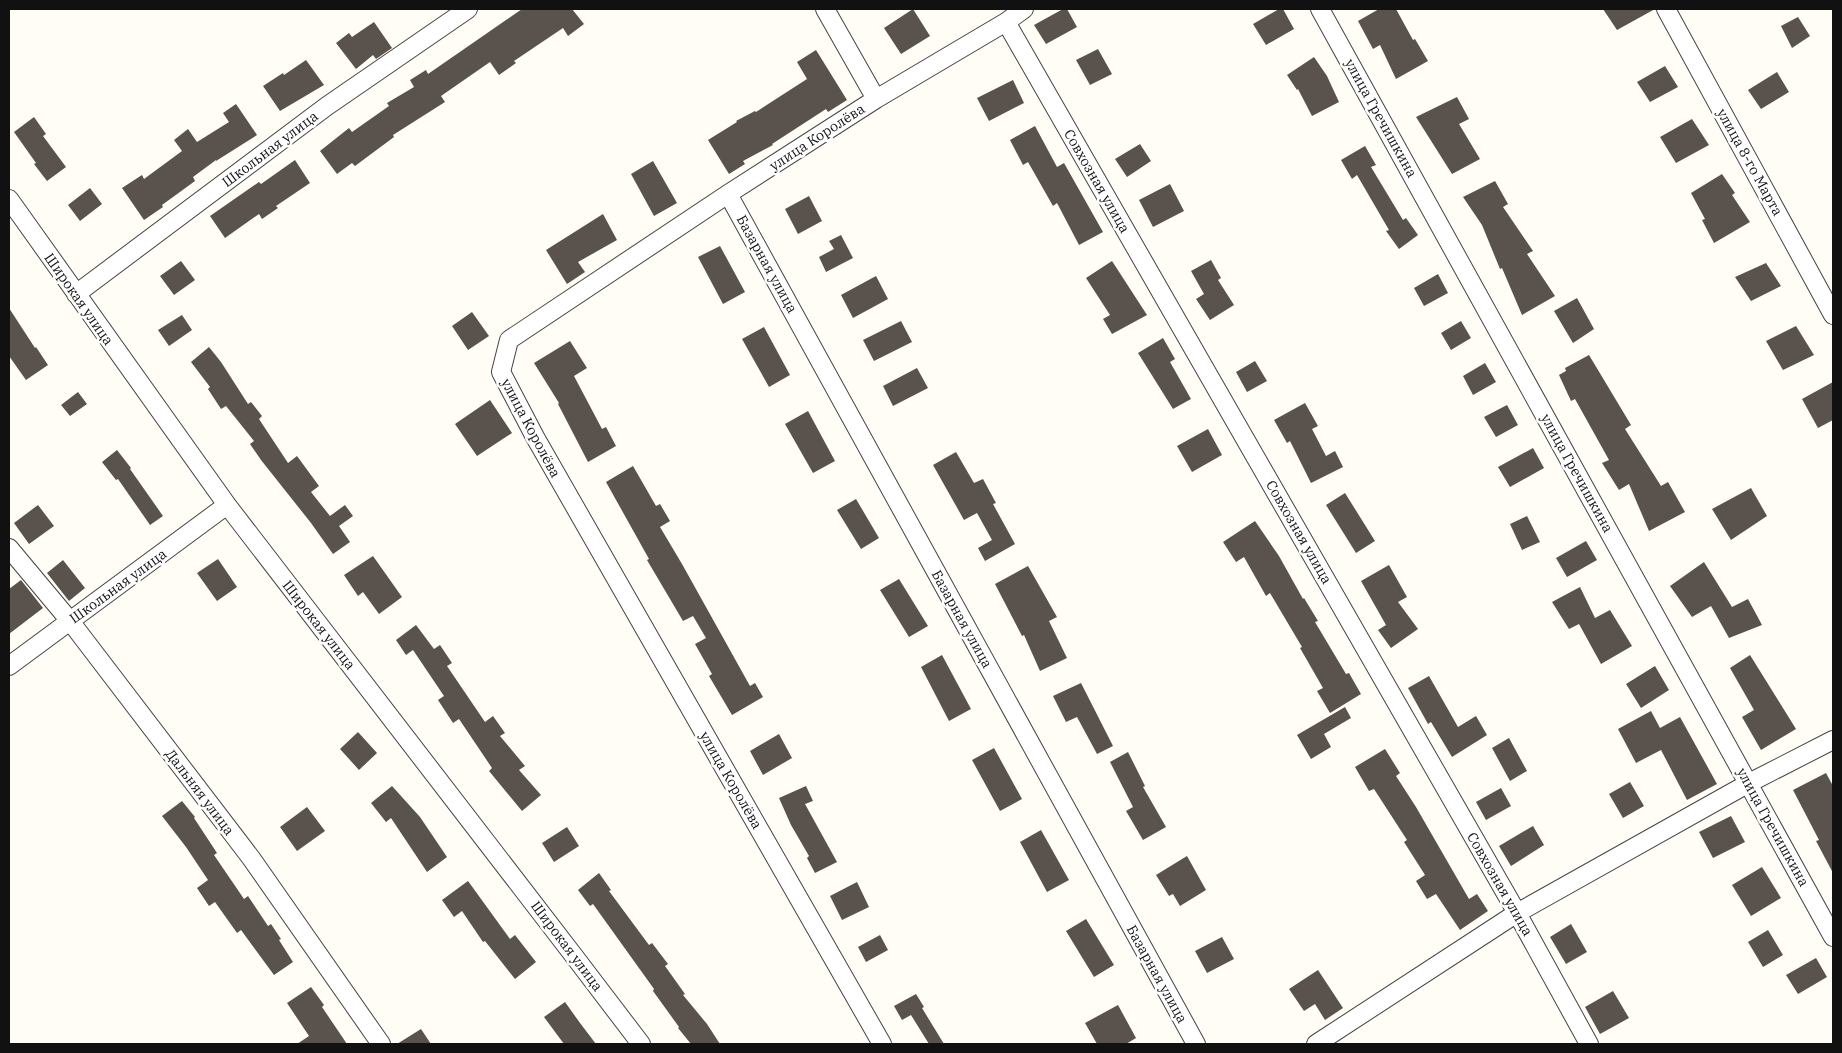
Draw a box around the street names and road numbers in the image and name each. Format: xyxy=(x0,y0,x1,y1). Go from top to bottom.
street label: улица Гречишкина xyxy=(1341,55,1421,181)
street label: улица Королёва xyxy=(766,99,868,174)
street label: улица 8-го Марта xyxy=(1713,105,1787,219)
street label: Школьная улица xyxy=(218,107,322,191)
street label: Совхозная улица xyxy=(1060,126,1134,236)
street label: Базарная улица xyxy=(733,212,802,316)
street label: Широкая улица xyxy=(41,249,118,349)
street label: улица Королёва xyxy=(497,375,565,481)
street label: улица Гречишкина xyxy=(1537,410,1617,536)
street label: Совхозная улица xyxy=(1262,477,1336,587)
street label: Школьная улица xyxy=(66,544,170,627)
street label: Базарная улица xyxy=(928,567,997,671)
street label: Широкая улица xyxy=(279,577,360,674)
street label: улица Королёва xyxy=(696,728,766,832)
street label: Дальняя улица xyxy=(162,745,239,839)
street label: улица Гречишкина xyxy=(1733,764,1813,890)
street label: Совхозная улица xyxy=(1463,829,1537,939)
street label: Широкая улица xyxy=(527,897,607,995)
street label: Базарная улица xyxy=(1123,922,1192,1026)

